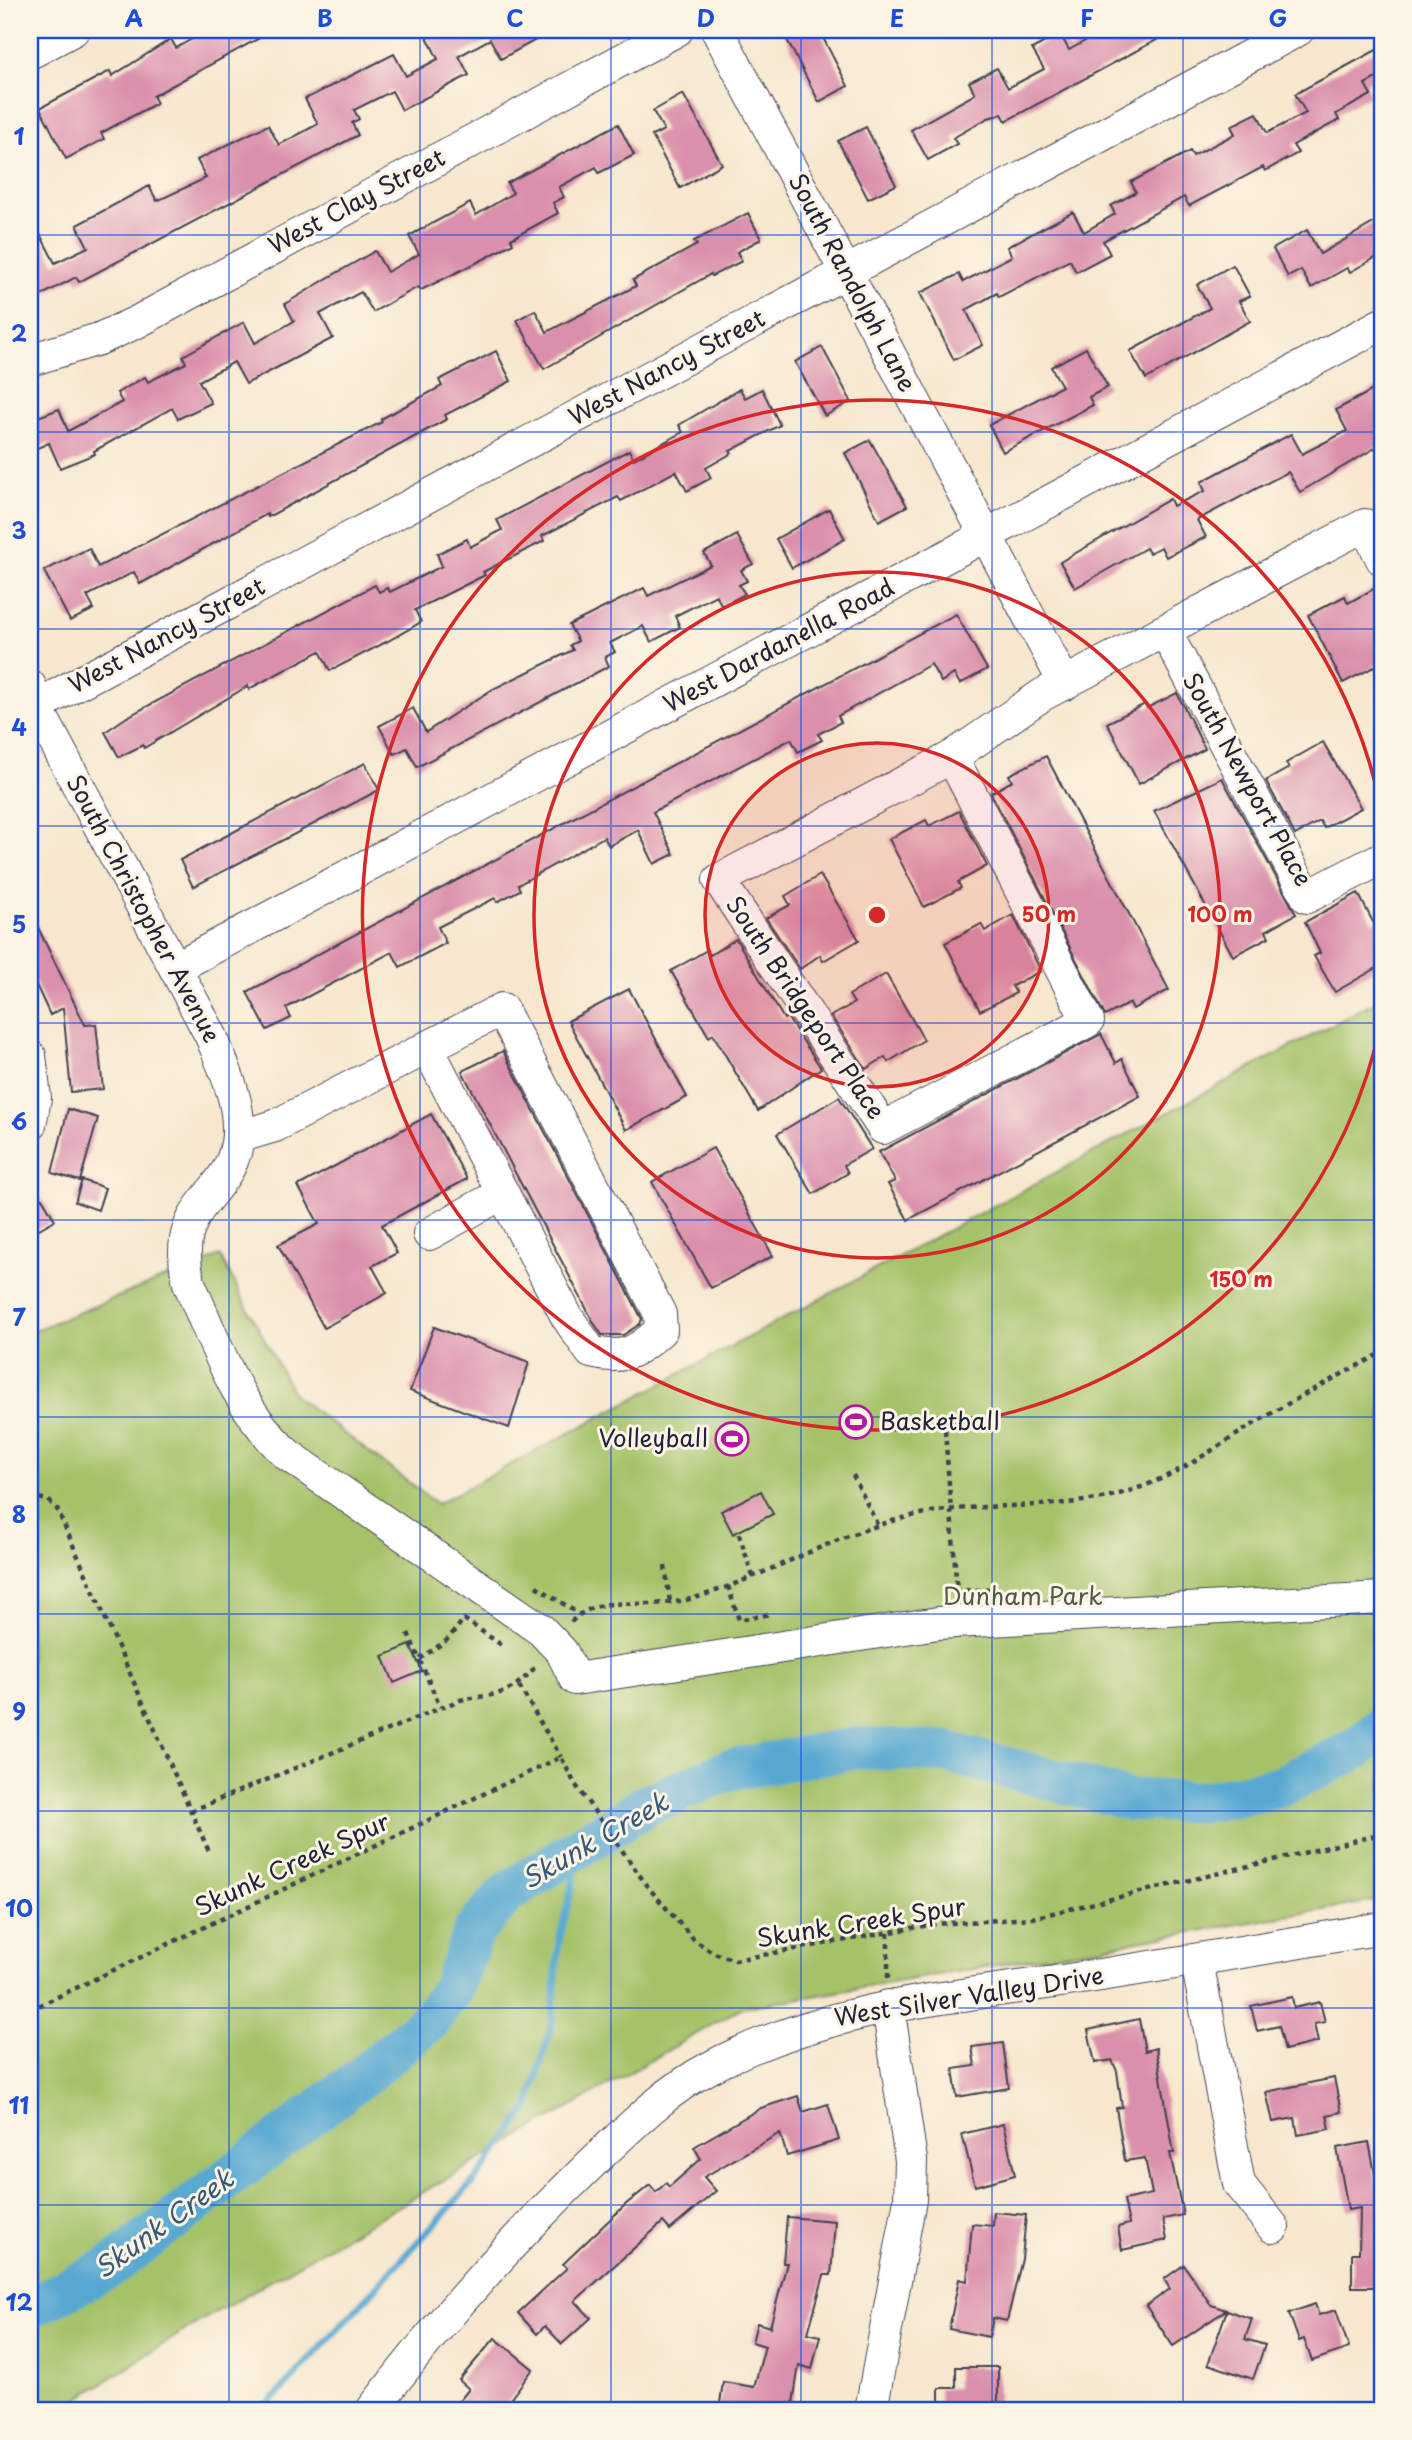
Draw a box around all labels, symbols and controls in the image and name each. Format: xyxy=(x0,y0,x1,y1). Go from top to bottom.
text: A xyxy=(125,0,143,35)
text: B xyxy=(317,0,333,35)
text: C xyxy=(506,0,524,35)
text: D xyxy=(697,0,715,35)
text: E xyxy=(890,0,904,35)
text: F xyxy=(1080,0,1094,35)
text: G xyxy=(1269,0,1287,35)
text: 1 xyxy=(14,118,25,153)
street label: West Clay Street xyxy=(261,138,451,262)
street label: South Randolph Lane xyxy=(781,167,927,398)
street label: West Nancy Street xyxy=(561,299,771,433)
text: 2 xyxy=(11,315,27,350)
text: 3 xyxy=(11,512,27,547)
street label: West Nancy Street xyxy=(61,567,271,701)
street label: West Dardanella Road xyxy=(656,568,900,720)
street label: South Newport Place xyxy=(1175,666,1322,892)
text: 4 xyxy=(11,709,27,744)
street label: South Christopher Avenue xyxy=(59,768,231,1048)
street label: South Bridgeport Place xyxy=(718,888,895,1126)
text: 50 m xyxy=(1022,897,1076,929)
text: 100 m xyxy=(1187,897,1253,929)
centre of rings xyxy=(865,903,889,927)
text: 5 xyxy=(12,906,26,941)
text: 6 xyxy=(11,1103,27,1138)
text: 150 m xyxy=(1209,1262,1273,1294)
text: 7 xyxy=(12,1299,26,1334)
place label: Basketball xyxy=(880,1402,1000,1438)
sports icon: Basketball xyxy=(837,1403,875,1441)
place label: Volleyball xyxy=(599,1419,708,1455)
sports icon: Volleyball xyxy=(713,1420,751,1458)
text: 8 xyxy=(12,1496,26,1531)
park label: Dunham Park xyxy=(943,1577,1103,1613)
text: 9 xyxy=(12,1693,26,1728)
water label: Skunk Creek xyxy=(513,1781,676,1898)
street label: Skunk Creek Spur xyxy=(188,1802,395,1924)
street label: Skunk Creek Spur xyxy=(754,1887,968,1955)
text: 10 xyxy=(5,1890,33,1925)
street label: West Silver Valley Drive xyxy=(831,1956,1106,2034)
text: 11 xyxy=(9,2087,30,2122)
water label: Skunk Creek xyxy=(85,2158,242,2287)
text: 12 xyxy=(5,2284,33,2319)

